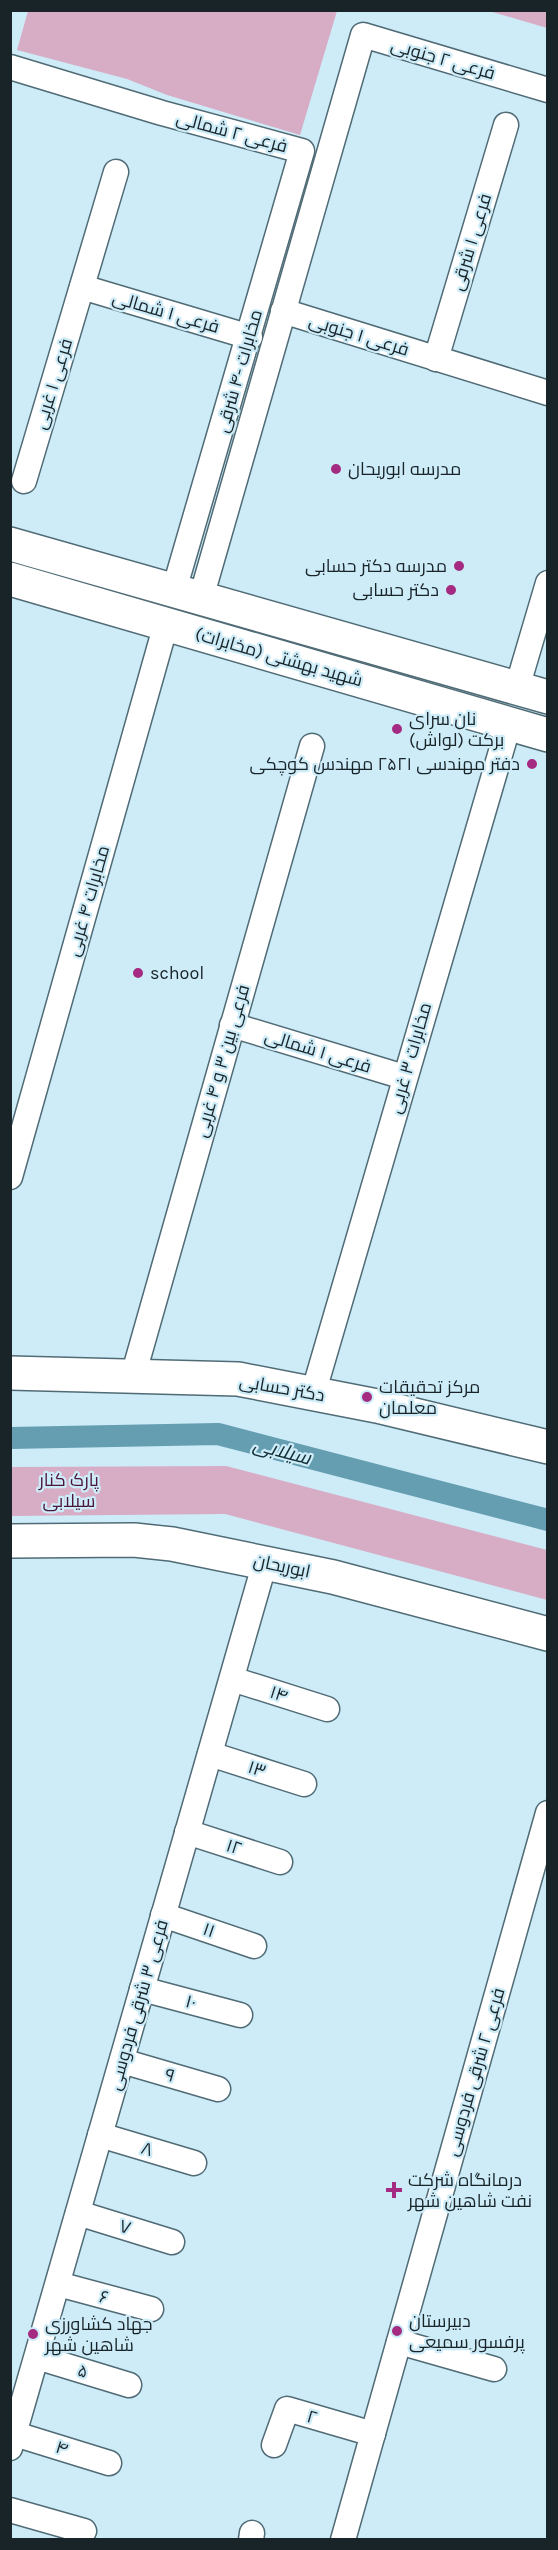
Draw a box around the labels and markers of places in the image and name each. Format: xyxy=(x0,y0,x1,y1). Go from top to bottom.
place label: مدرسه ابوریحان xyxy=(348,458,461,480)
marker: مدرسه ابوریحان xyxy=(329,462,343,476)
place label: مدرسه دکتر حسابی xyxy=(305,555,447,577)
marker: مدرسه دکتر حسابی xyxy=(452,559,466,573)
place label: دکتر حسابی xyxy=(353,579,439,601)
marker: دکتر حسابی xyxy=(444,583,458,597)
place label: نان سرای برکت (لواش) xyxy=(409,708,504,751)
marker: نان سرای برکت (لواش) xyxy=(390,722,404,736)
place label: دفتر مهندسی ۲۵۲۱ مهندس کوچکی xyxy=(249,753,520,776)
marker: دفتر مهندسی ۲۵۲۱ مهندس کوچکی xyxy=(525,757,539,771)
place label: school xyxy=(150,962,204,984)
marker: school xyxy=(131,966,145,980)
place label: مرکز تحقیقات معلمان xyxy=(379,1376,480,1419)
marker: مرکز تحقیقات معلمان xyxy=(360,1390,374,1404)
place label: درمانگاه شرکت نفت شاهین شهر xyxy=(407,2169,532,2212)
marker: درمانگاه شرکت نفت شاهین شهر xyxy=(385,2181,403,2199)
place label: دبیرستان پرفسور سمیعی xyxy=(409,2310,525,2354)
place label: جهاد کشاورزی شاهین شهر xyxy=(44,2313,153,2356)
marker: دبیرستان پرفسور سمیعی xyxy=(390,2324,404,2338)
marker: جهاد کشاورزی شاهین شهر xyxy=(26,2327,40,2341)

